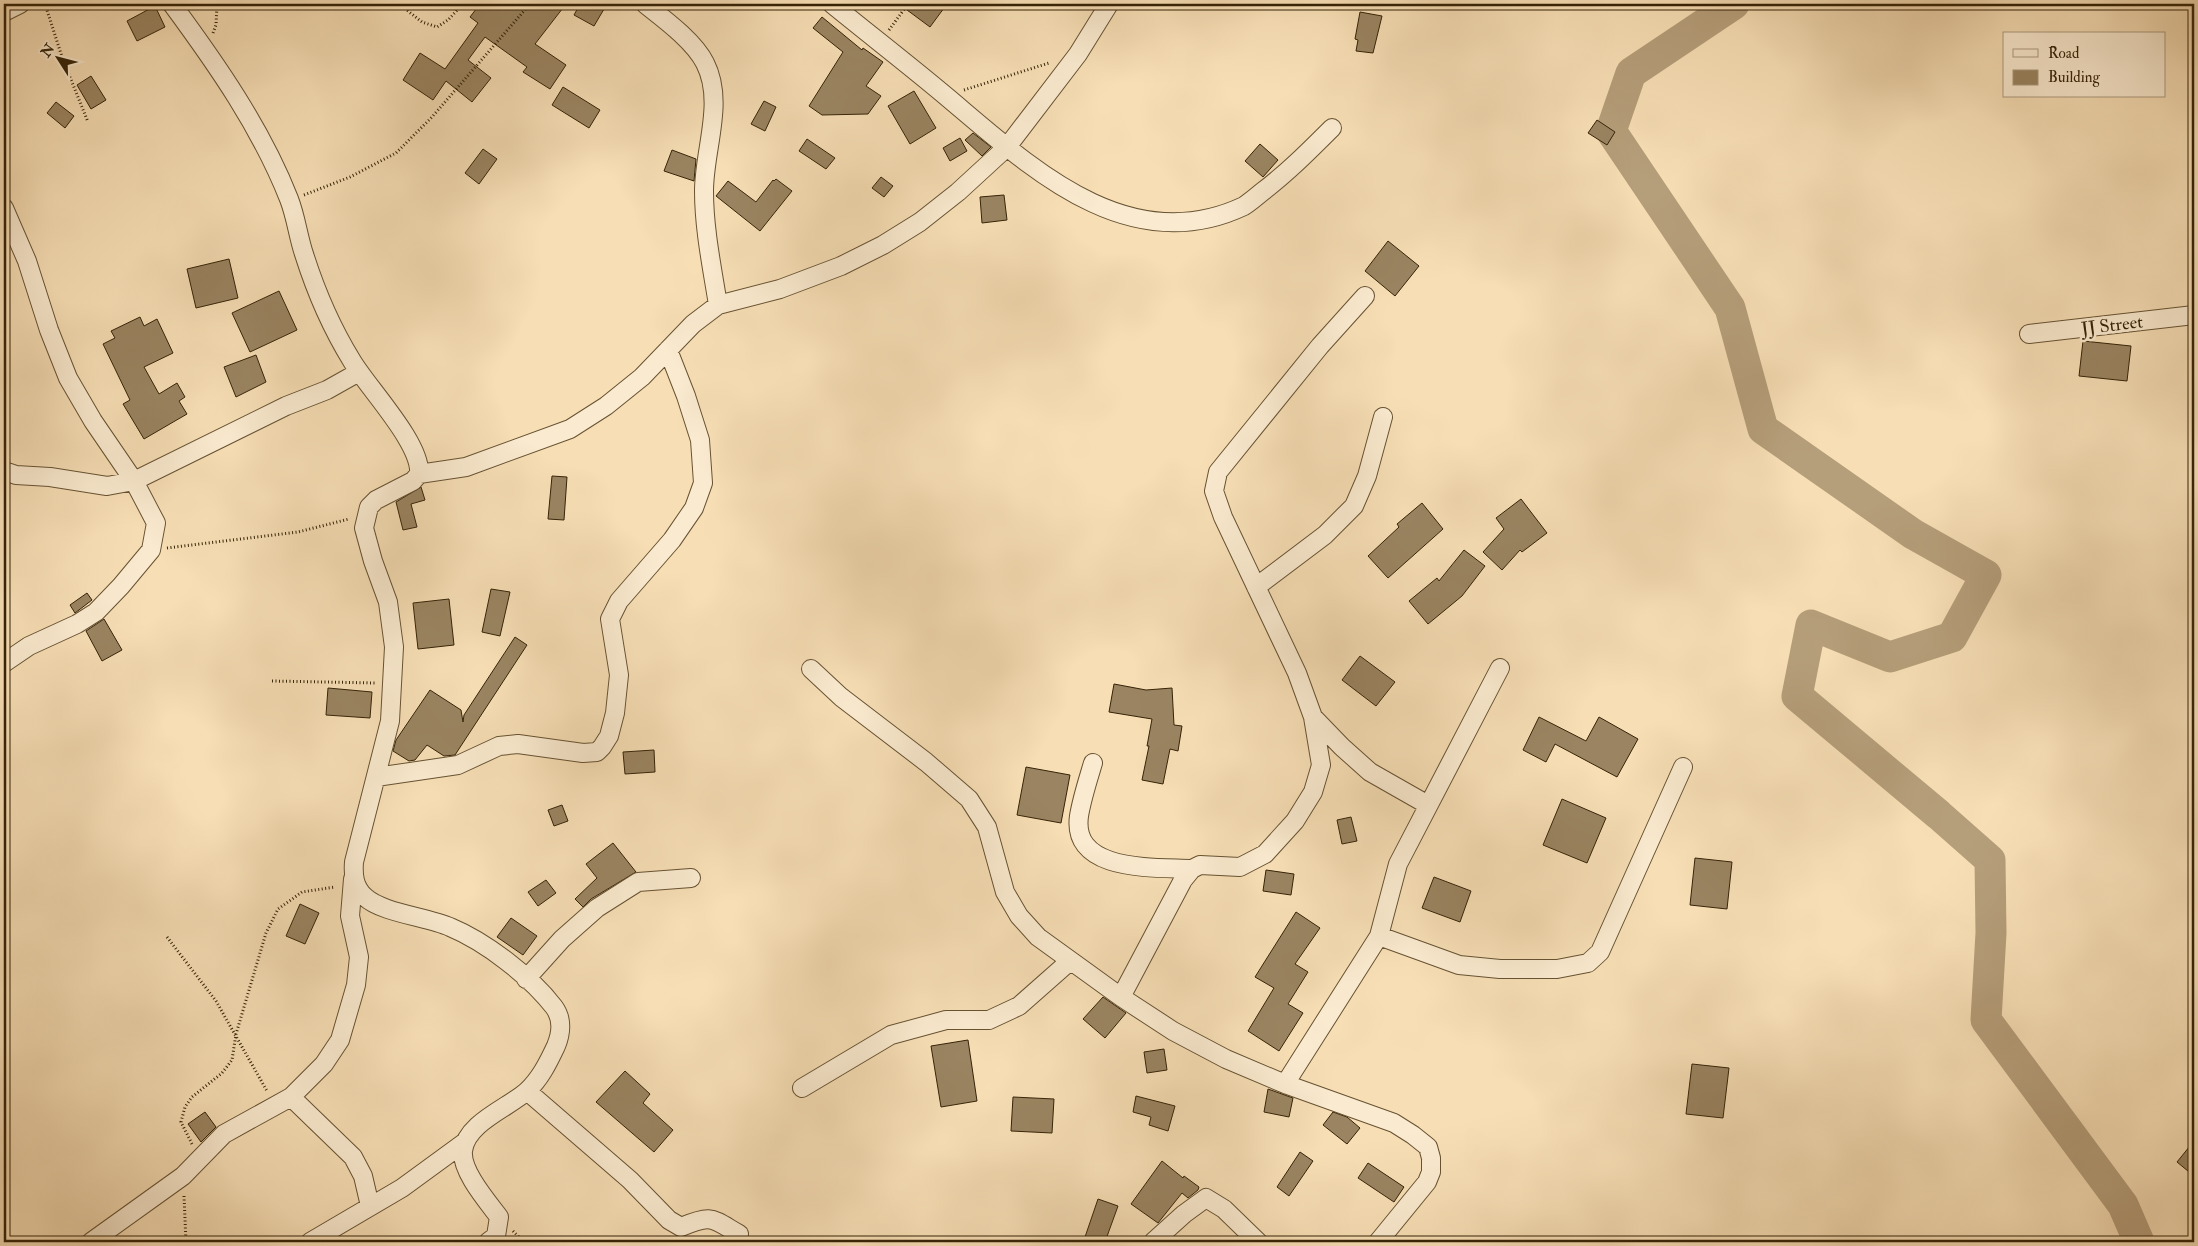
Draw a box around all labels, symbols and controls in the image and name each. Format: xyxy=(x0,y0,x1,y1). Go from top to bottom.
north arrow xyxy=(32,32,82,82)
legend xyxy=(2003,32,2166,98)
text: N xyxy=(37,40,59,62)
text: Road xyxy=(2048,44,2080,63)
text: Building xyxy=(2048,68,2100,87)
street label: JJ Street xyxy=(2079,310,2144,341)

